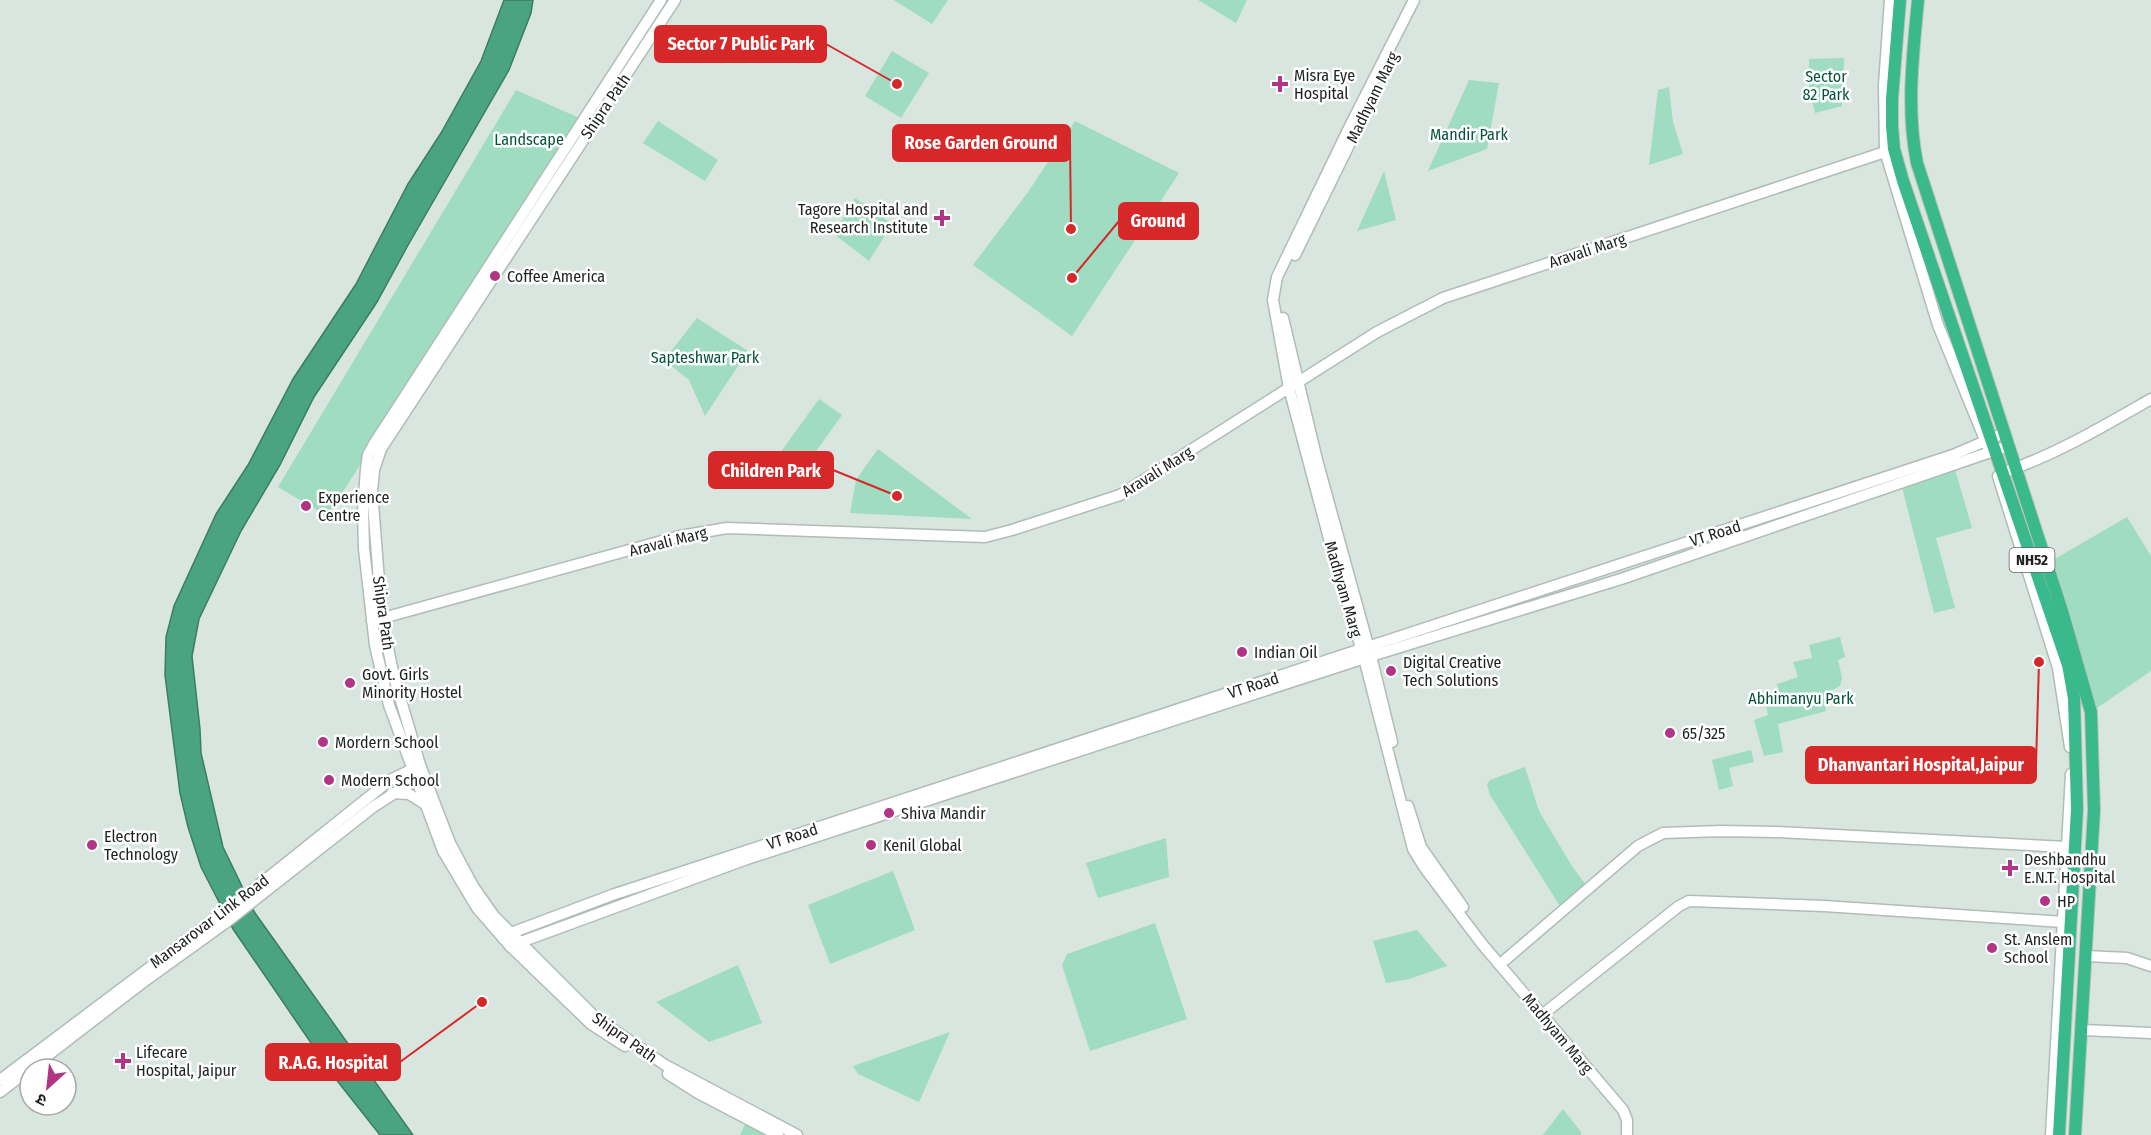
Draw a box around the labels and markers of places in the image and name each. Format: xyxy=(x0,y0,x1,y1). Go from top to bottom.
callout: Sector 7 Public Park xyxy=(655,26,826,62)
place label: Misra Eye Hospital xyxy=(1294,66,1355,103)
marker: Misra Eye Hospital xyxy=(1271,75,1289,93)
callout: Rose Garden Ground xyxy=(893,125,1070,161)
place label: Tagore Hospital and Research Institute xyxy=(798,200,928,237)
callout: Ground xyxy=(1119,203,1198,239)
marker: Tagore Hospital and Research Institute xyxy=(933,209,951,227)
place label: Coffee America xyxy=(507,267,605,286)
marker: Coffee America xyxy=(488,269,502,283)
callout: Children Park xyxy=(709,452,833,488)
place label: Experience Centre xyxy=(318,488,389,525)
marker: Experience Centre xyxy=(299,499,313,513)
place label: Indian Oil xyxy=(1254,643,1318,662)
marker: Indian Oil xyxy=(1235,645,1249,659)
place label: Digital Creative Tech Solutions xyxy=(1403,653,1502,690)
marker: Digital Creative Tech Solutions xyxy=(1384,664,1398,678)
place label: Govt. Girls Minority Hostel xyxy=(362,665,462,702)
marker: Govt. Girls Minority Hostel xyxy=(343,676,357,690)
place label: 65/325 xyxy=(1682,724,1725,743)
marker: 65/325 xyxy=(1663,726,1677,740)
place label: Mordern School xyxy=(335,733,438,752)
marker: Mordern School xyxy=(316,735,330,749)
callout: Dhanvantari Hospital,Jaipur xyxy=(1806,747,2036,783)
place label: Modern School xyxy=(341,771,439,790)
marker: Modern School xyxy=(322,773,336,787)
place label: Shiva Mandir xyxy=(901,804,986,823)
marker: Shiva Mandir xyxy=(882,806,896,820)
place label: Electron Technology xyxy=(104,827,179,864)
place label: Kenil Global xyxy=(883,836,962,855)
marker: Electron Technology xyxy=(85,838,99,852)
marker: Kenil Global xyxy=(864,838,878,852)
place label: Deshbandhu E.N.T. Hospital xyxy=(2024,850,2115,887)
marker: Deshbandhu E.N.T. Hospital xyxy=(2001,859,2019,877)
place label: HP xyxy=(2057,892,2075,911)
marker: HP xyxy=(2038,894,2052,908)
place label: St. Anslem School xyxy=(2004,930,2072,967)
marker: St. Anslem School xyxy=(1985,941,1999,955)
place label: Lifecare Hospital, Jaipur xyxy=(136,1043,237,1080)
callout: R.A.G. Hospital xyxy=(266,1044,400,1080)
marker: Lifecare Hospital, Jaipur xyxy=(114,1052,132,1070)

